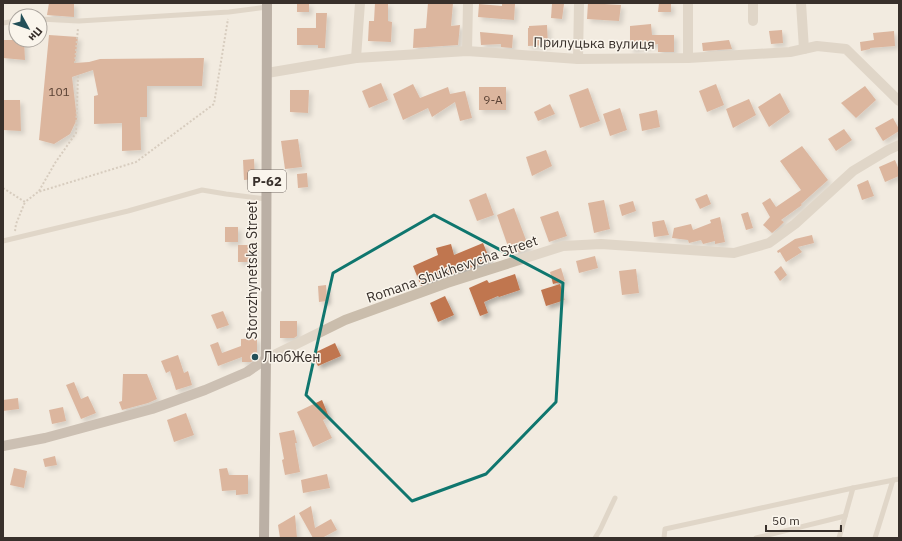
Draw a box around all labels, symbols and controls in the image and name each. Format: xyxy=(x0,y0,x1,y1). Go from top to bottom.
north arrow xyxy=(8,8,48,48)
text: Пн xyxy=(26,24,46,44)
street label: Прилуцька вулиця xyxy=(533,33,655,53)
house number: 101 xyxy=(48,84,70,99)
house number: 9-А xyxy=(483,92,503,107)
road number: Р-62 xyxy=(248,170,286,192)
street label: Storozhynetska Street xyxy=(243,200,261,339)
street label: Romana Shukhevycha Street xyxy=(364,231,540,307)
place label: ЛюбЖен xyxy=(263,348,320,366)
marker: ЛюбЖен xyxy=(250,352,260,362)
scale bar xyxy=(766,507,841,533)
text: 50 m xyxy=(772,513,800,528)

